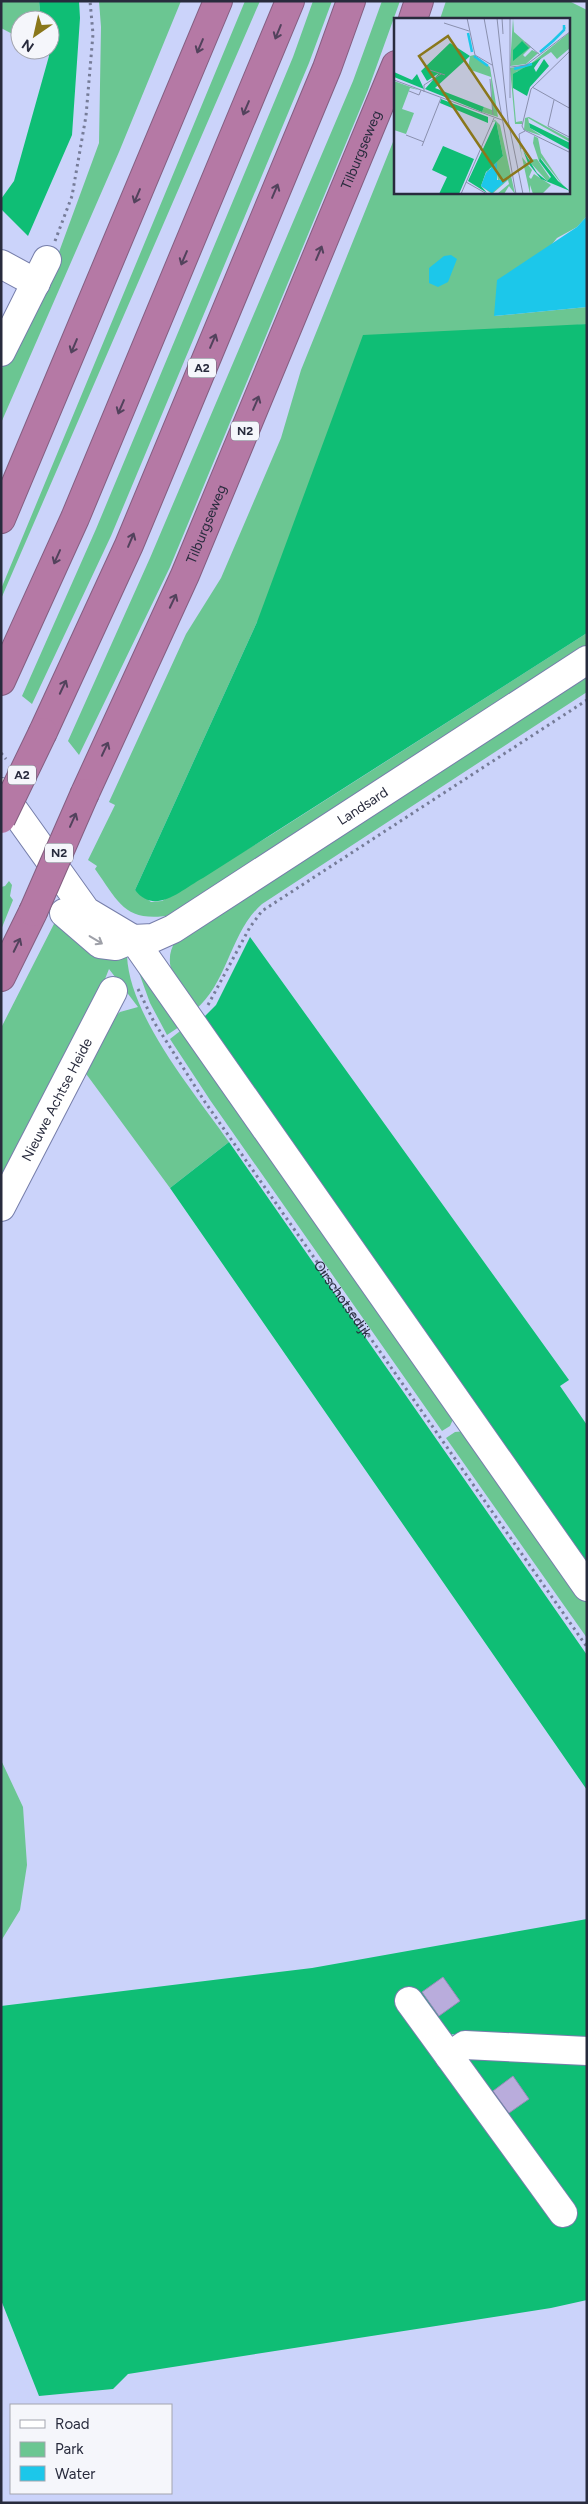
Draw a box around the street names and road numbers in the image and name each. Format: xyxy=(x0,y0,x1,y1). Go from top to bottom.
street label: Tilburgseweg xyxy=(338,108,385,192)
road number: A2 xyxy=(188,358,216,378)
road number: N2 xyxy=(231,422,259,441)
street label: Tilburgseweg xyxy=(183,482,230,566)
road number: A2 xyxy=(8,766,36,784)
street label: Landsard xyxy=(334,784,391,829)
road number: N2 xyxy=(45,844,73,862)
street label: Nieuwe Achtse Heide xyxy=(18,1035,96,1164)
street label: Oirschotsedijk xyxy=(310,1257,376,1341)

